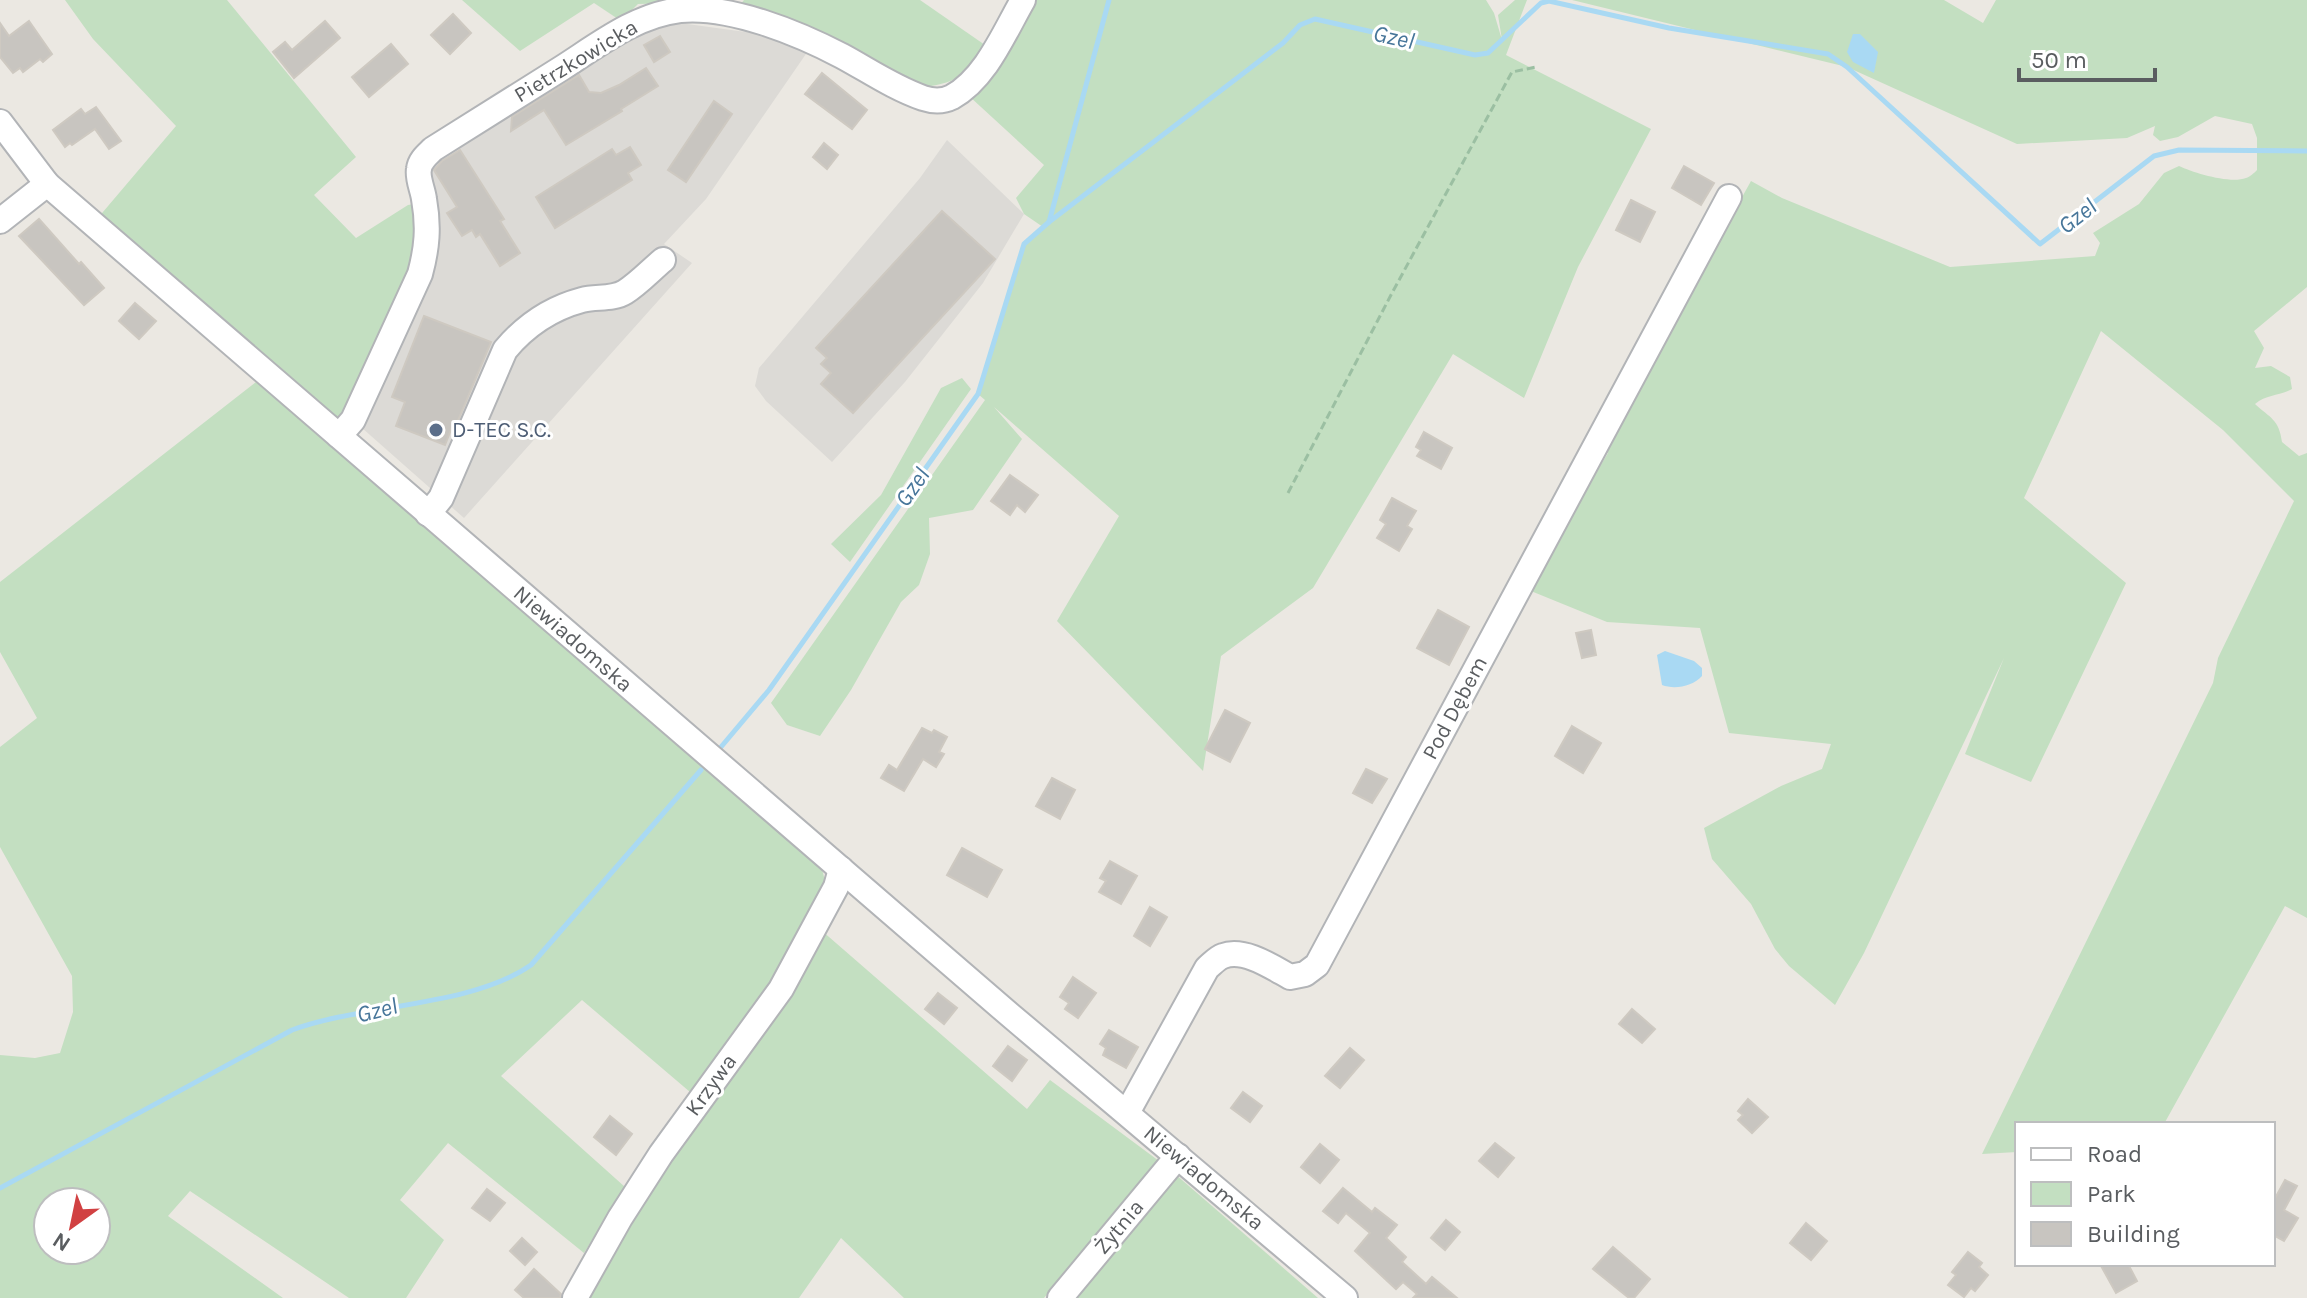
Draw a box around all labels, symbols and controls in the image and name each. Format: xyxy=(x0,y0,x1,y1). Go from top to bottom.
street label: Pietrzkowicka xyxy=(510,14,642,108)
water label: Gzel xyxy=(1371,19,1417,55)
scale bar xyxy=(2019,32,2155,82)
text: 50 m xyxy=(2031,46,2087,74)
water label: Gzel xyxy=(2052,192,2102,240)
place label: D-TEC S.C. xyxy=(452,417,551,443)
marker: D-TEC S.C. xyxy=(427,421,445,439)
water label: Gzel xyxy=(889,462,935,512)
street label: Niewiadomska xyxy=(508,580,638,698)
street label: Pod Dębem xyxy=(1417,652,1493,764)
water label: Gzel xyxy=(354,991,400,1029)
street label: Krzywa xyxy=(680,1049,742,1121)
street label: Niewiadomska xyxy=(1138,1120,1270,1236)
legend xyxy=(2015,1122,2275,1266)
text: Road xyxy=(2087,1140,2142,1168)
text: Park xyxy=(2087,1180,2136,1208)
north arrow xyxy=(32,1186,112,1266)
street label: Żytnia xyxy=(1089,1194,1149,1260)
text: Building xyxy=(2087,1220,2180,1248)
text: N xyxy=(48,1227,75,1257)

